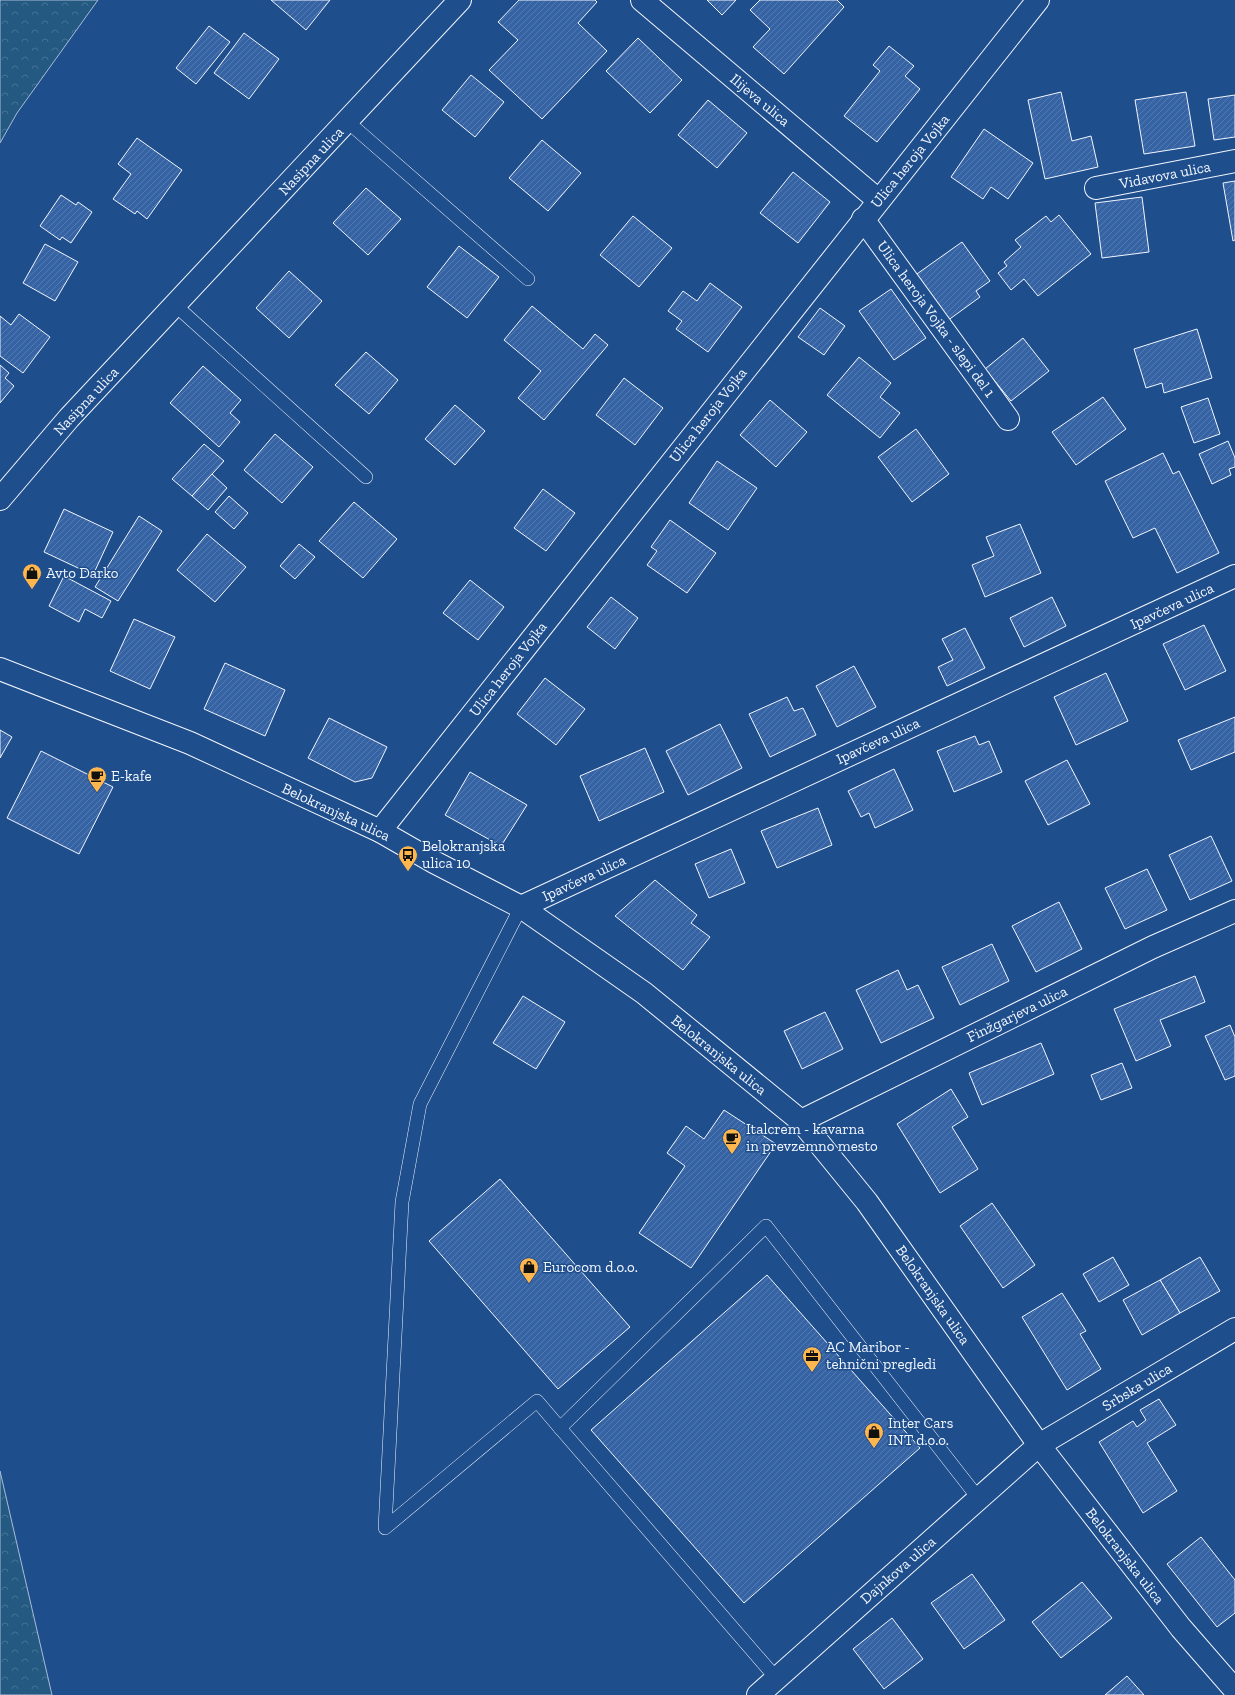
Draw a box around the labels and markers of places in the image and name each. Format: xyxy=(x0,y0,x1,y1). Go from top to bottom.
shop icon: Avto Darko xyxy=(21,562,43,590)
place label: Avto Darko xyxy=(46,564,119,582)
cafe icon: E-kafe xyxy=(86,765,108,793)
place label: E-kafe xyxy=(111,767,151,785)
place label: Belokranjska ulica 10 xyxy=(422,837,505,872)
bus stop icon: Belokranjska ulica 10 xyxy=(397,844,419,872)
place label: Italcrem - kavarna in prevzemno mesto xyxy=(746,1120,878,1155)
cafe icon: Italcrem - kavarna in prevzemno mesto xyxy=(721,1127,743,1155)
shop icon: Eurocom d.o.o. xyxy=(518,1256,540,1284)
place label: Eurocom d.o.o. xyxy=(543,1258,638,1276)
place label: AC Maribor - tehnični pregledi xyxy=(826,1338,936,1373)
office icon: AC Maribor - tehnični pregledi xyxy=(801,1345,823,1373)
place label: Inter Cars INT d.o.o. xyxy=(888,1414,953,1449)
shop icon: Inter Cars INT d.o.o. xyxy=(863,1421,885,1449)

